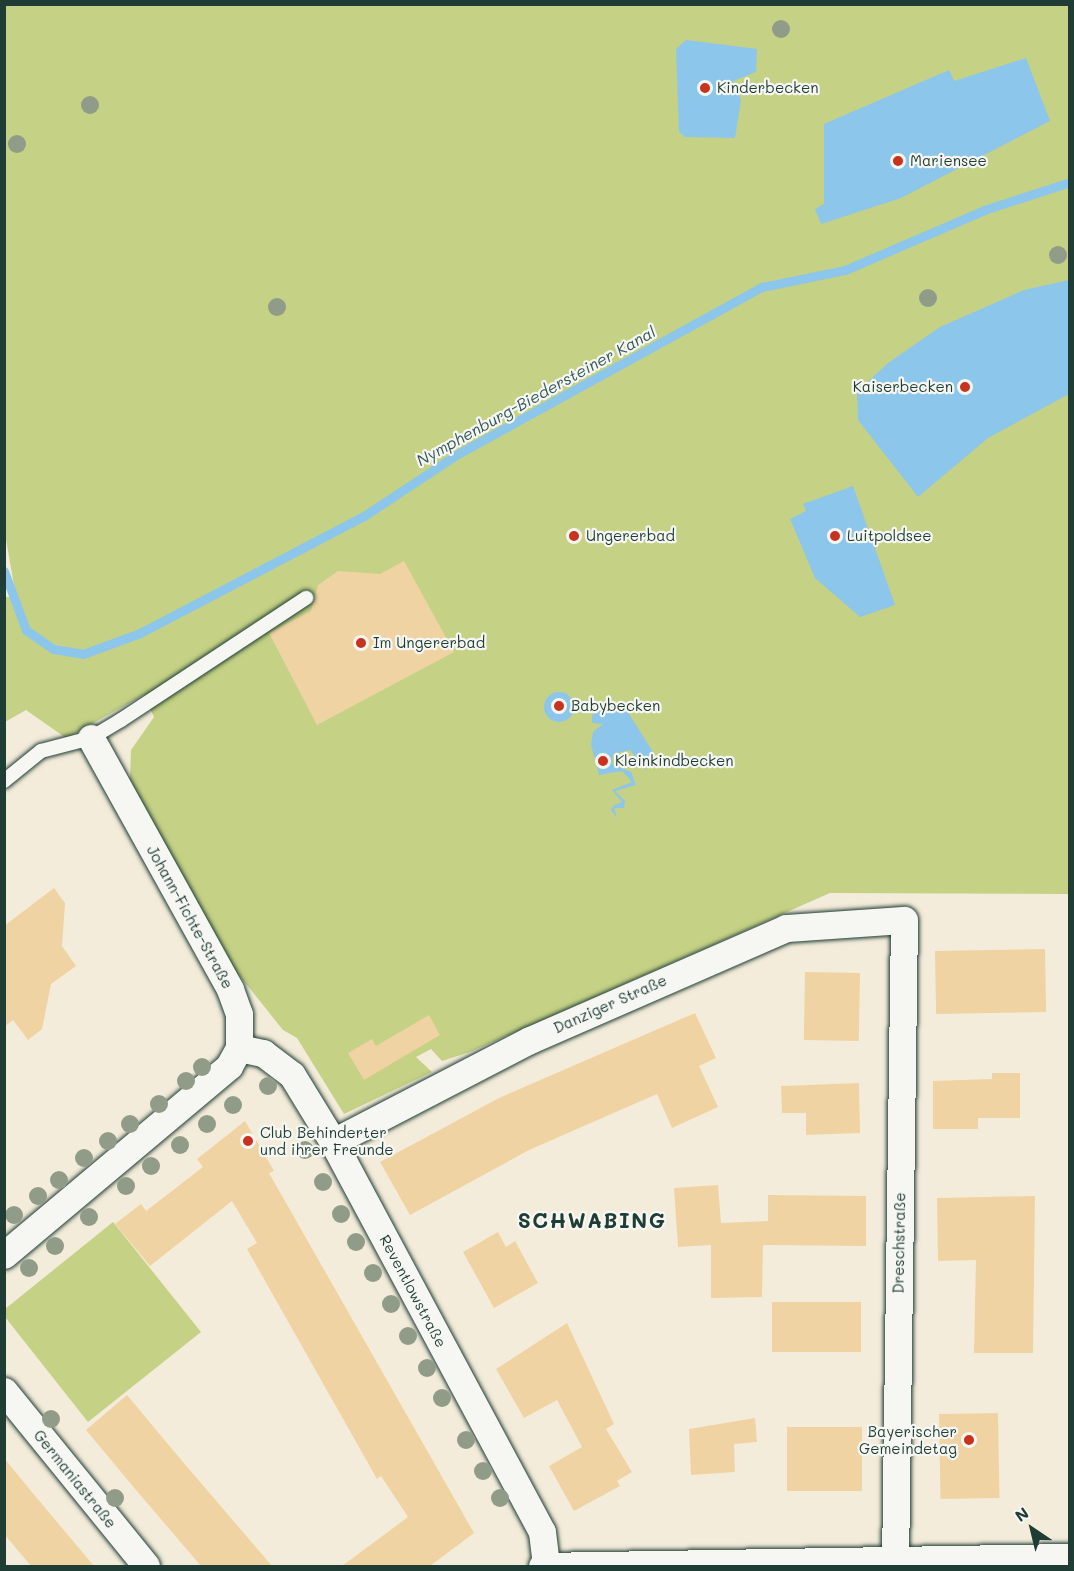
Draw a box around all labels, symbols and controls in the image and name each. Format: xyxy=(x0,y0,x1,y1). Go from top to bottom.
place label: Kinderbecken xyxy=(717,79,819,97)
marker: Kinderbecken xyxy=(698,81,712,95)
place label: Mariensee xyxy=(910,152,987,170)
marker: Mariensee xyxy=(891,154,905,168)
water label: Nymphenburg-Biedersteiner Kanal xyxy=(413,322,659,470)
place label: Kaiserbecken xyxy=(853,378,953,396)
marker: Kaiserbecken xyxy=(958,380,972,394)
place label: Ungererbad xyxy=(586,527,675,545)
place label: Luitpoldsee xyxy=(847,527,932,545)
marker: Ungererbad xyxy=(567,529,581,543)
marker: Luitpoldsee xyxy=(828,529,842,543)
place label: Im Ungererbad xyxy=(373,634,485,652)
marker: Im Ungererbad xyxy=(354,636,368,650)
place label: Babybecken xyxy=(571,697,660,715)
marker: Babybecken xyxy=(552,699,566,713)
place label: Kleinkindbecken xyxy=(615,752,734,770)
marker: Kleinkindbecken xyxy=(596,754,610,768)
street label: Johann-Fichte-Straße xyxy=(143,842,237,992)
street label: Danziger Straße xyxy=(551,971,669,1037)
place label: Club Behinderter und ihrer Freunde xyxy=(260,1123,394,1158)
marker: Club Behinderter und ihrer Freunde xyxy=(241,1134,255,1148)
street label: Dreschstraße xyxy=(889,1192,909,1294)
district label: SCHWABING xyxy=(518,1207,666,1233)
street label: Reventlowstraße xyxy=(376,1232,450,1350)
place label: Bayerischer Gemeindetag xyxy=(859,1422,957,1457)
street label: Germaniastraße xyxy=(30,1426,120,1532)
marker: Bayerischer Gemeindetag xyxy=(962,1433,976,1447)
north arrow xyxy=(1002,1499,1062,1559)
text: N xyxy=(1010,1502,1032,1526)

